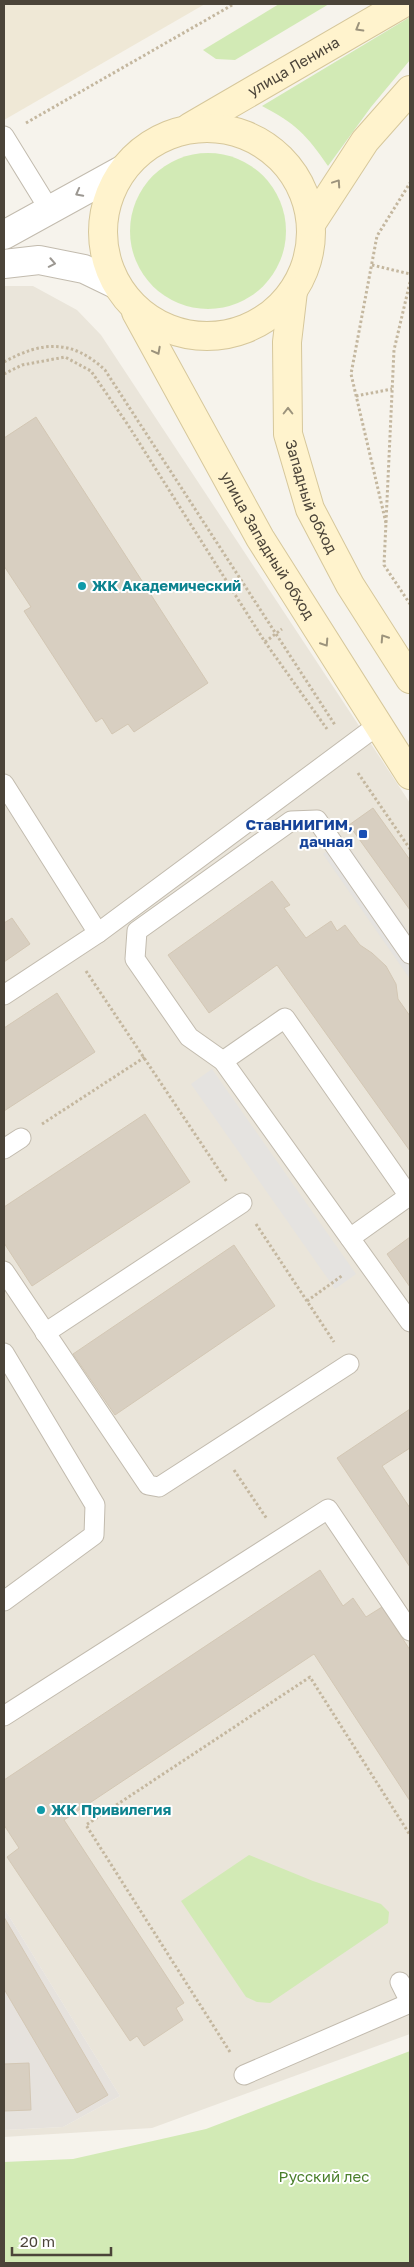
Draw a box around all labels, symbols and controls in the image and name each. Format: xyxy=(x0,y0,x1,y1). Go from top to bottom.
one-way arrow xyxy=(356,22,365,32)
street label: улица Ленина xyxy=(244,32,342,100)
one-way arrow xyxy=(331,179,340,188)
one-way arrow xyxy=(75,187,84,197)
one-way arrow xyxy=(48,257,56,267)
one-way arrow xyxy=(151,346,161,355)
one-way arrow xyxy=(283,407,293,414)
street label: Западный обход xyxy=(282,437,342,556)
street label: улица Западный обход xyxy=(217,468,319,622)
place label: ЖК Академический xyxy=(92,576,241,594)
marker: ЖК Академический xyxy=(76,580,88,592)
one-way arrow xyxy=(381,634,390,644)
one-way arrow xyxy=(319,638,329,647)
place label: СтавНИИГИМ, дачная xyxy=(245,815,353,850)
marker: СтавНИИГИМ, дачная xyxy=(357,828,369,840)
place label: ЖК Привилегия xyxy=(51,1800,171,1818)
marker: ЖК Привилегия xyxy=(35,1804,47,1816)
park label: Русский лес xyxy=(279,2167,369,2185)
scale bar xyxy=(12,2224,111,2256)
text: 20 m xyxy=(20,2232,55,2250)

